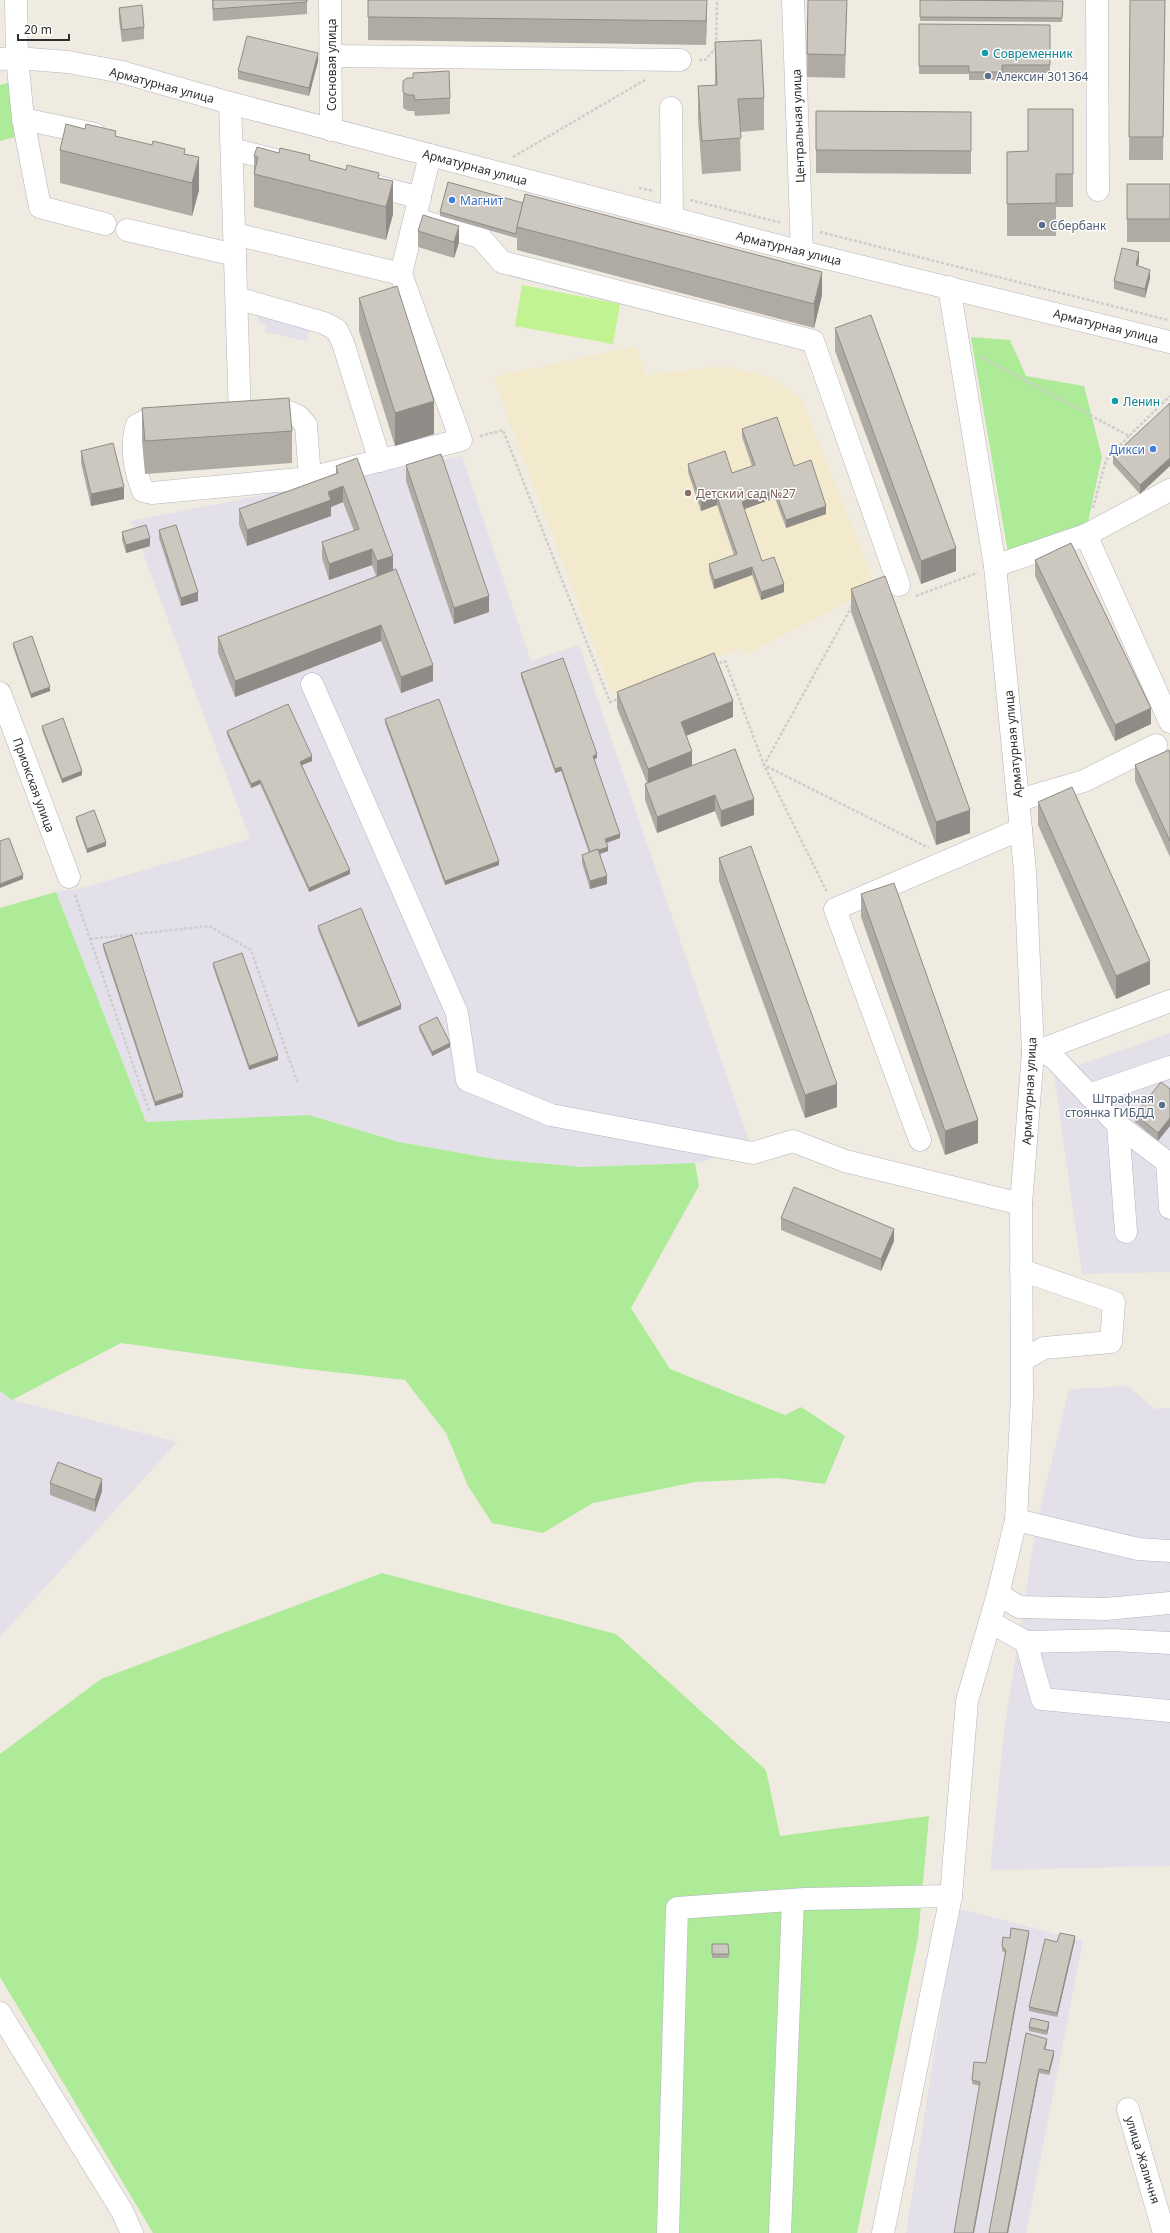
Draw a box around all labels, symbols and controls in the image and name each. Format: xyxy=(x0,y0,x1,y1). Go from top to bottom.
scale bar xyxy=(18,16,69,42)
street label: Сосновая улица xyxy=(323,19,340,111)
text: 20 m xyxy=(24,21,52,38)
place label: Современник xyxy=(993,45,1074,62)
marker: Современник xyxy=(980,48,990,58)
street label: Арматурная улица xyxy=(108,63,216,107)
place label: Алексин 301364 xyxy=(996,68,1089,85)
street label: Центральная улица xyxy=(788,69,808,183)
marker: Алексин 301364 xyxy=(983,71,993,81)
street label: Арматурная улица xyxy=(421,145,529,189)
place label: Магнит xyxy=(460,192,504,209)
marker: Магнит xyxy=(447,195,457,205)
place label: Сбербанк xyxy=(1050,217,1107,234)
marker: Сбербанк xyxy=(1037,220,1047,230)
street label: Арматурная улица xyxy=(735,227,843,269)
street label: Арматурная улица xyxy=(1052,305,1160,347)
place label: Ленин xyxy=(1123,393,1160,410)
marker: Ленин xyxy=(1110,396,1120,406)
place label: Дикси xyxy=(1109,441,1145,458)
marker: Дикси xyxy=(1148,444,1158,454)
place label: Детский сад №27 xyxy=(696,485,796,502)
marker: Детский сад №27 xyxy=(683,488,693,498)
street label: Арматурная улица xyxy=(1000,690,1026,798)
street label: Приокская улица xyxy=(9,735,59,835)
street label: Арматурная улица xyxy=(1018,1037,1040,1145)
place label: Штрафная стоянка ГИБДД xyxy=(1065,1090,1154,1121)
marker: Штрафная стоянка ГИБДД xyxy=(1157,1100,1167,1110)
street label: улица Жаличня xyxy=(1122,2114,1164,2206)

